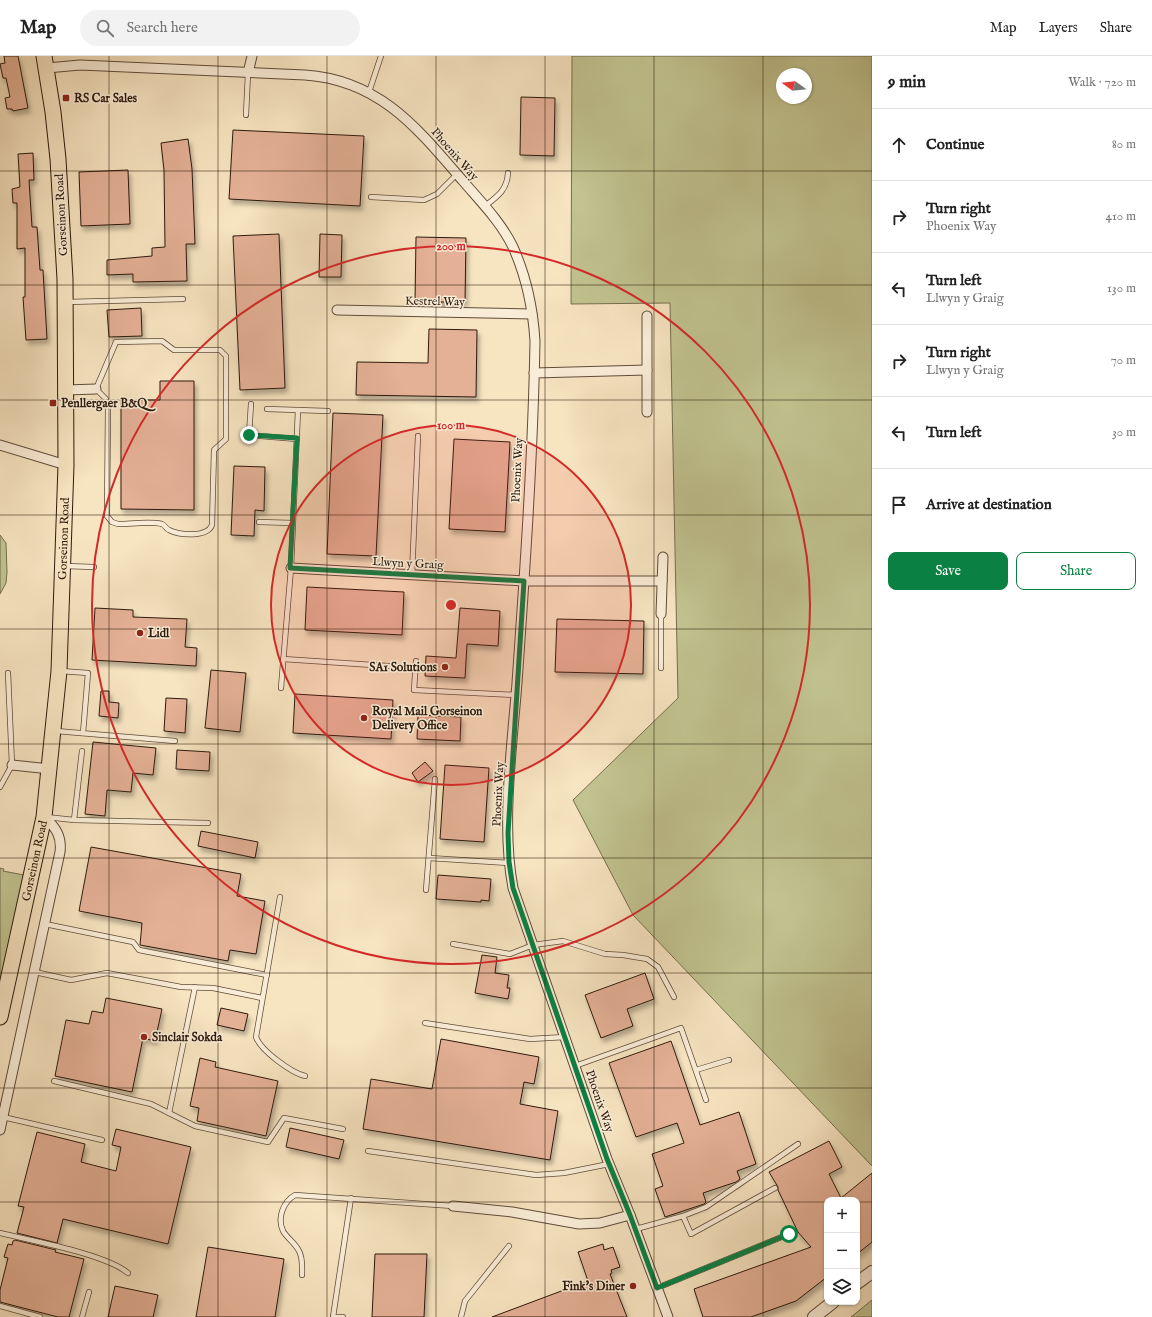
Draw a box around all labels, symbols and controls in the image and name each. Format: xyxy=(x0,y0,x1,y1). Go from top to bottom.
search box xyxy=(80,10,360,46)
text: Map xyxy=(20,16,56,40)
icon: search xyxy=(94,17,116,39)
text: Search here xyxy=(126,18,198,37)
text: Map xyxy=(990,19,1017,37)
text: Layers xyxy=(1039,19,1078,37)
text: Share xyxy=(1100,19,1132,37)
north arrow xyxy=(776,68,812,104)
text: 9 min xyxy=(888,72,926,93)
text: Walk · 720 m xyxy=(1068,74,1136,91)
place label: RS Car Sales xyxy=(74,91,138,106)
marker: RS Car Sales xyxy=(61,93,71,103)
street label: Phoenix Way xyxy=(428,125,482,184)
icon: ahead xyxy=(888,134,910,156)
text: Continue xyxy=(926,135,984,154)
text: 80 m xyxy=(1112,136,1136,153)
street label: Gorseinon Road xyxy=(52,173,71,256)
text: Turn right xyxy=(926,199,991,218)
icon: right xyxy=(888,206,910,228)
text: 410 m xyxy=(1106,208,1136,225)
text: Phoenix Way xyxy=(926,218,996,235)
text: 200 m xyxy=(436,239,466,254)
text: Turn left xyxy=(926,271,982,290)
icon: left xyxy=(888,278,910,300)
text: 130 m xyxy=(1107,280,1136,297)
text: Llwyn y Graig xyxy=(926,290,1004,307)
street label: Kestrel Way xyxy=(405,293,465,310)
text: Turn right xyxy=(926,343,991,362)
icon: right xyxy=(888,350,910,372)
text: 70 m xyxy=(1111,352,1136,369)
text: Llwyn y Graig xyxy=(926,362,1004,379)
place label: Penllergaer B&Q xyxy=(61,396,156,412)
marker: Penllergaer B&Q xyxy=(48,398,58,408)
text: 100 m xyxy=(437,418,466,433)
icon: left xyxy=(888,422,910,444)
text: Turn left xyxy=(926,423,982,442)
text: 30 m xyxy=(1112,424,1136,441)
route end xyxy=(240,426,258,444)
street label: Phoenix Way xyxy=(508,437,527,503)
icon: arrive xyxy=(888,494,910,516)
text: Arrive at destination xyxy=(926,495,1052,514)
street label: Gorseinon Road xyxy=(55,497,73,580)
button: Save xyxy=(888,552,1008,590)
button: Share xyxy=(1016,552,1136,590)
street label: Llwyn y Graig xyxy=(372,554,445,573)
centre of rings xyxy=(444,598,458,612)
place label: Lidl xyxy=(147,626,170,641)
marker: Lidl xyxy=(135,628,145,638)
place label: SA1 Solutions xyxy=(369,660,438,675)
marker: SA1 Solutions xyxy=(440,662,450,672)
place label: Royal Mail Gorseinon Delivery Office xyxy=(372,704,483,734)
marker: Royal Mail Gorseinon Delivery Office xyxy=(359,713,369,723)
street label: Phoenix Way xyxy=(489,761,508,827)
street label: Gorseinon Road xyxy=(19,818,51,903)
place label: Sinclair Sokda xyxy=(152,1030,223,1045)
marker: Sinclair Sokda xyxy=(139,1032,149,1042)
street label: Phoenix Way xyxy=(582,1068,617,1134)
map controls xyxy=(824,1197,860,1305)
button: + xyxy=(824,1197,860,1233)
route start xyxy=(780,1225,798,1243)
button: − xyxy=(824,1233,860,1269)
button: layers xyxy=(824,1269,860,1305)
place label: Fink's Diner xyxy=(562,1279,626,1294)
marker: Fink's Diner xyxy=(628,1281,638,1291)

